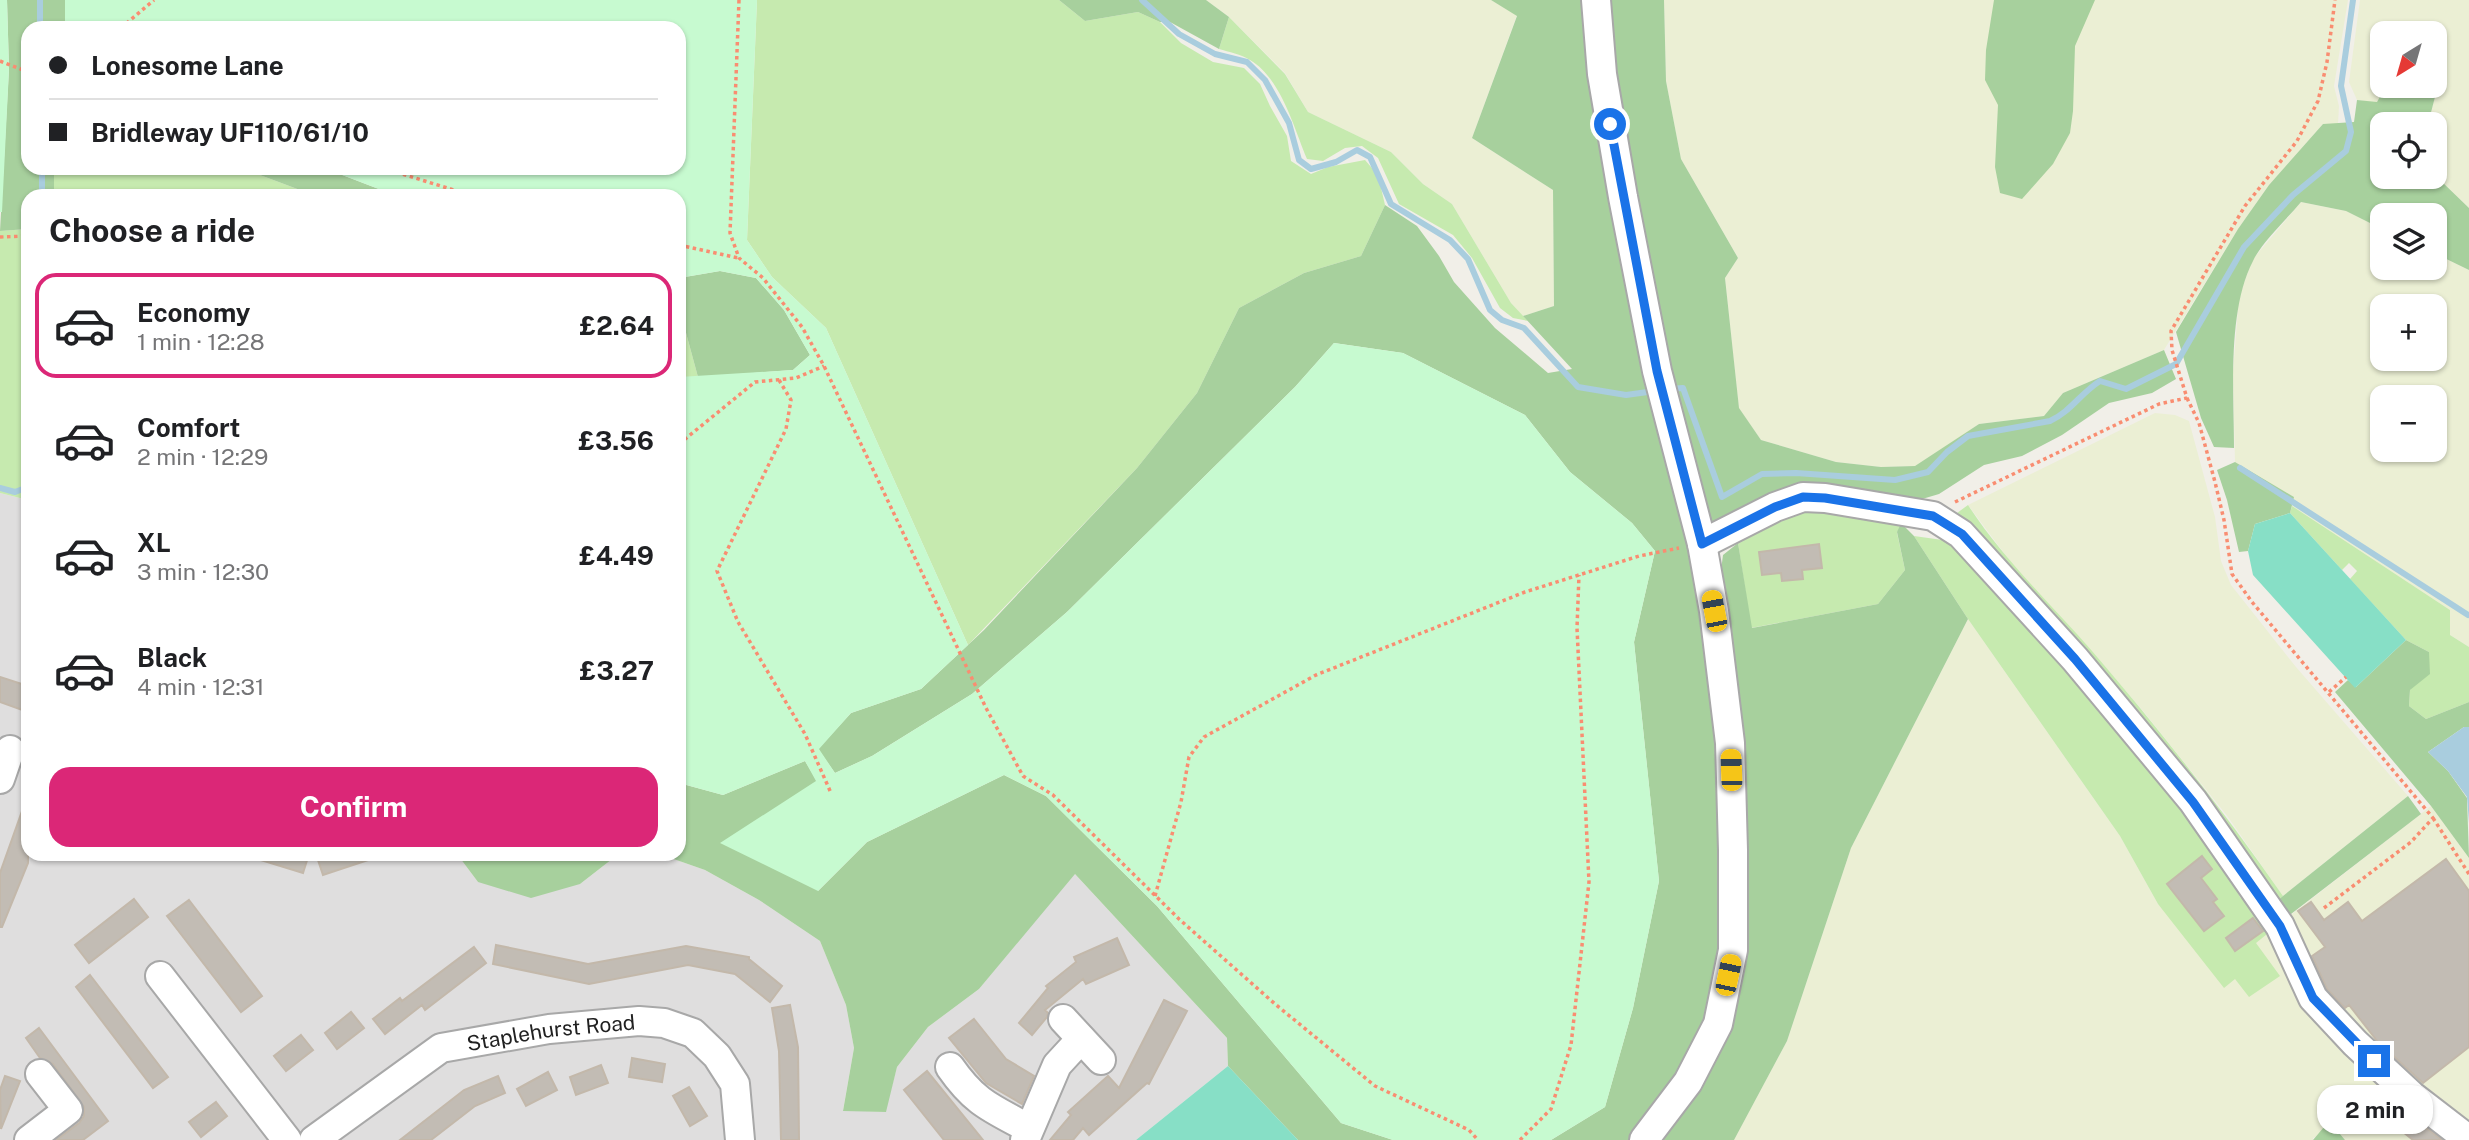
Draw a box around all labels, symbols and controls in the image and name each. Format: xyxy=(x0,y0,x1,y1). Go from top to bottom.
north arrow xyxy=(2370,21,2446,98)
map controls xyxy=(2370,21,2447,462)
text: Lonesome Lane xyxy=(91,50,284,81)
route start xyxy=(1594,108,1626,140)
button: locate xyxy=(2370,112,2447,189)
text: Bridleway UF110/61/10 xyxy=(91,117,369,148)
button: layers xyxy=(2370,203,2447,280)
text: Choose a ride xyxy=(49,212,255,249)
icon: car xyxy=(53,294,116,357)
button: + xyxy=(2370,294,2447,371)
text: Economy xyxy=(137,297,250,328)
text: £2.64 xyxy=(579,310,654,341)
text: 1 min · 12:28 xyxy=(137,328,265,355)
button: − xyxy=(2370,385,2447,462)
icon: car xyxy=(53,409,116,472)
text: Comfort xyxy=(137,412,240,443)
text: £3.56 xyxy=(578,425,654,456)
text: 2 min · 12:29 xyxy=(137,443,268,470)
icon: car xyxy=(53,524,116,587)
text: XL xyxy=(137,527,171,558)
text: £4.49 xyxy=(579,540,654,571)
text: 3 min · 12:30 xyxy=(137,558,269,585)
car xyxy=(1700,588,1729,634)
icon: car xyxy=(53,639,116,702)
text: Black xyxy=(137,642,207,673)
text: £3.27 xyxy=(580,655,654,686)
text: 4 min · 12:31 xyxy=(137,673,264,700)
car xyxy=(1720,749,1743,791)
button: Confirm xyxy=(49,767,658,847)
car xyxy=(1714,952,1743,998)
street label: Staplehurst Road xyxy=(465,1009,636,1056)
route end xyxy=(2358,1045,2390,1077)
callout: 2 min xyxy=(2316,1086,2432,1134)
text: 2 min xyxy=(2345,1096,2405,1123)

